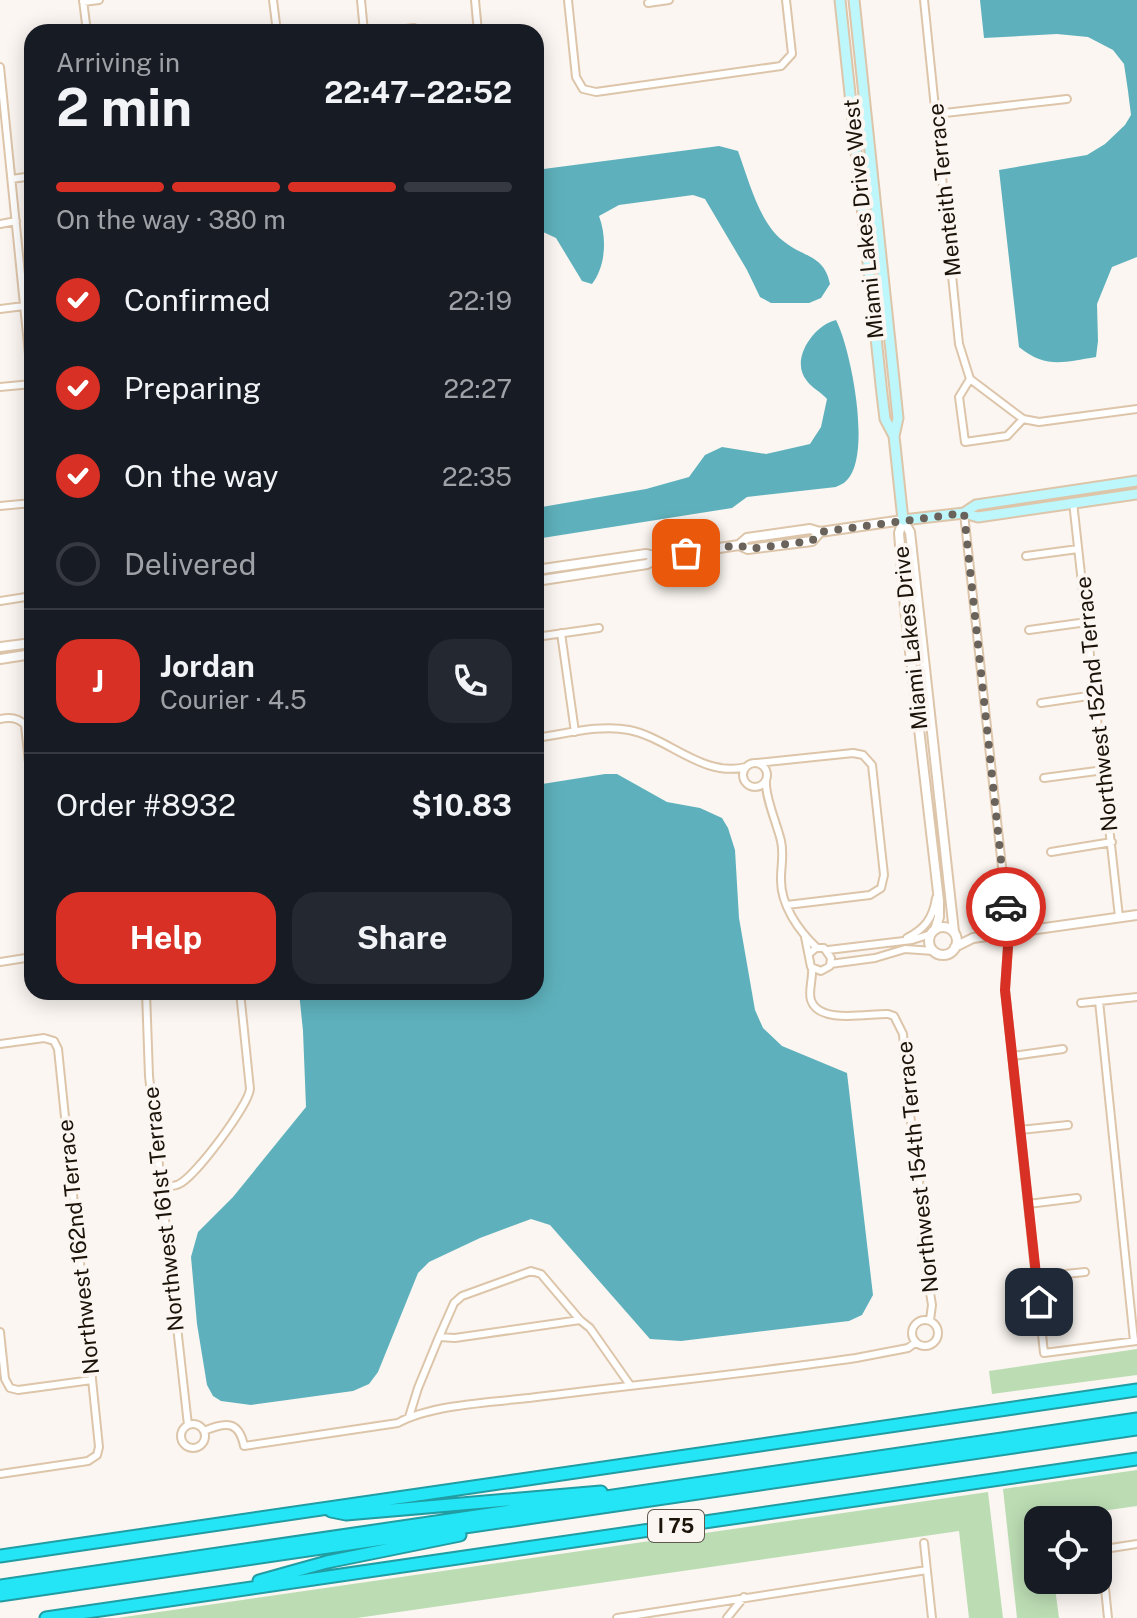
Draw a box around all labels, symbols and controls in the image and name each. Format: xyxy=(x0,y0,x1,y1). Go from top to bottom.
text: Arriving in xyxy=(56,47,180,78)
text: 22:47–22:52 xyxy=(324,74,512,110)
text: 2 min xyxy=(56,77,192,138)
street label: Miami Lakes Drive West xyxy=(837,98,889,340)
street label: Menteith Terrace xyxy=(922,102,966,278)
text: On the way · 380 m xyxy=(56,204,286,235)
icon: check xyxy=(56,278,100,322)
text: Confirmed xyxy=(124,282,270,318)
text: 22:19 xyxy=(448,285,512,316)
icon: check xyxy=(56,366,100,410)
text: Preparing xyxy=(124,370,261,406)
text: 22:27 xyxy=(444,373,512,404)
icon: check xyxy=(56,454,100,498)
text: On the way xyxy=(124,458,278,494)
text: 22:35 xyxy=(442,461,512,492)
pin xyxy=(652,519,720,587)
icon: bag xyxy=(664,531,708,575)
street label: Miami Lakes Drive xyxy=(887,545,933,731)
text: Delivered xyxy=(124,546,256,582)
street label: Northwest 152nd Terrace xyxy=(1070,575,1122,833)
button: phone xyxy=(428,639,512,723)
text: Jordan xyxy=(160,648,255,684)
text: J xyxy=(92,663,104,699)
text: Courier · 4.5 xyxy=(160,684,307,715)
text: Order #8932 xyxy=(56,787,236,823)
text: $10.83 xyxy=(411,787,512,823)
courier xyxy=(966,867,1046,947)
icon: car xyxy=(984,885,1028,929)
button: Help xyxy=(56,892,276,984)
button: Share xyxy=(292,892,512,984)
street label: Northwest 154th Terrace xyxy=(891,1040,943,1294)
street label: Northwest 161st Terrace xyxy=(137,1085,189,1333)
street label: Northwest 162nd Terrace xyxy=(52,1118,104,1376)
pin xyxy=(1005,1268,1073,1336)
icon: home xyxy=(1017,1280,1061,1324)
map controls xyxy=(1024,1506,1112,1594)
button: locate xyxy=(1024,1506,1112,1594)
road number: I 75 xyxy=(648,1510,704,1542)

